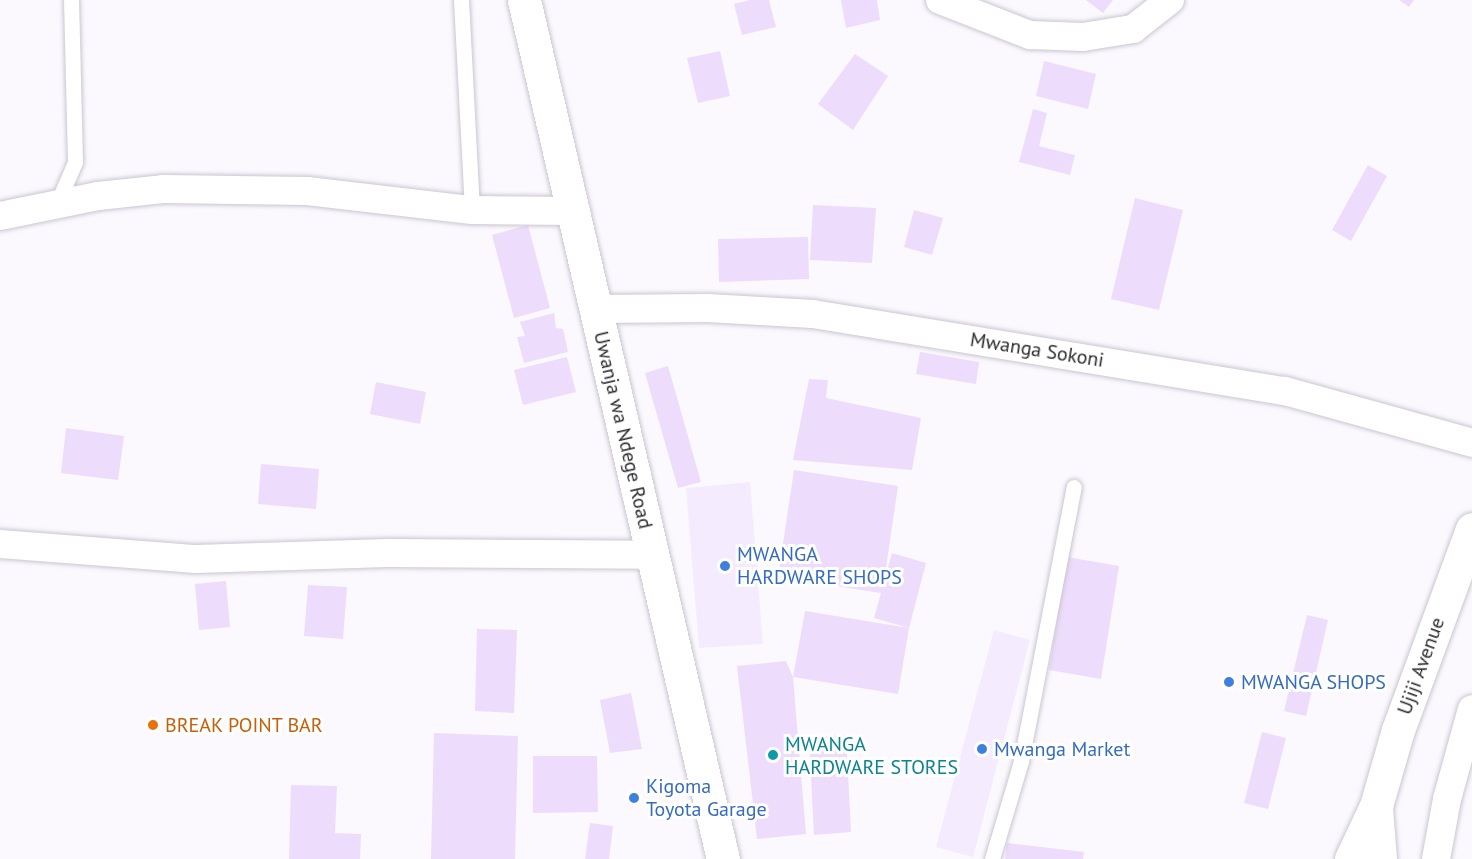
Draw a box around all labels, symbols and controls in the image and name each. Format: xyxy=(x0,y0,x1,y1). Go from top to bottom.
street label: Mwanga Sokoni xyxy=(968,328,1106,372)
street label: Uwanja wa Ndege Road xyxy=(589,329,657,531)
place label: MWANGA HARDWARE SHOPS xyxy=(737,542,902,589)
marker: MWANGA HARDWARE SHOPS xyxy=(718,559,732,573)
street label: Ujiji Avenue xyxy=(1392,614,1450,718)
place label: MWANGA SHOPS xyxy=(1241,670,1387,694)
marker: MWANGA SHOPS xyxy=(1222,675,1236,689)
place label: BREAK POINT BAR xyxy=(165,713,324,737)
marker: BREAK POINT BAR xyxy=(146,718,160,732)
place label: MWANGA HARDWARE STORES xyxy=(785,732,958,779)
place label: Mwanga Market xyxy=(994,737,1130,761)
marker: Mwanga Market xyxy=(975,742,989,756)
marker: MWANGA HARDWARE STORES xyxy=(766,748,780,762)
place label: Kigoma Toyota Garage xyxy=(646,774,767,821)
marker: Kigoma Toyota Garage xyxy=(627,791,641,805)

